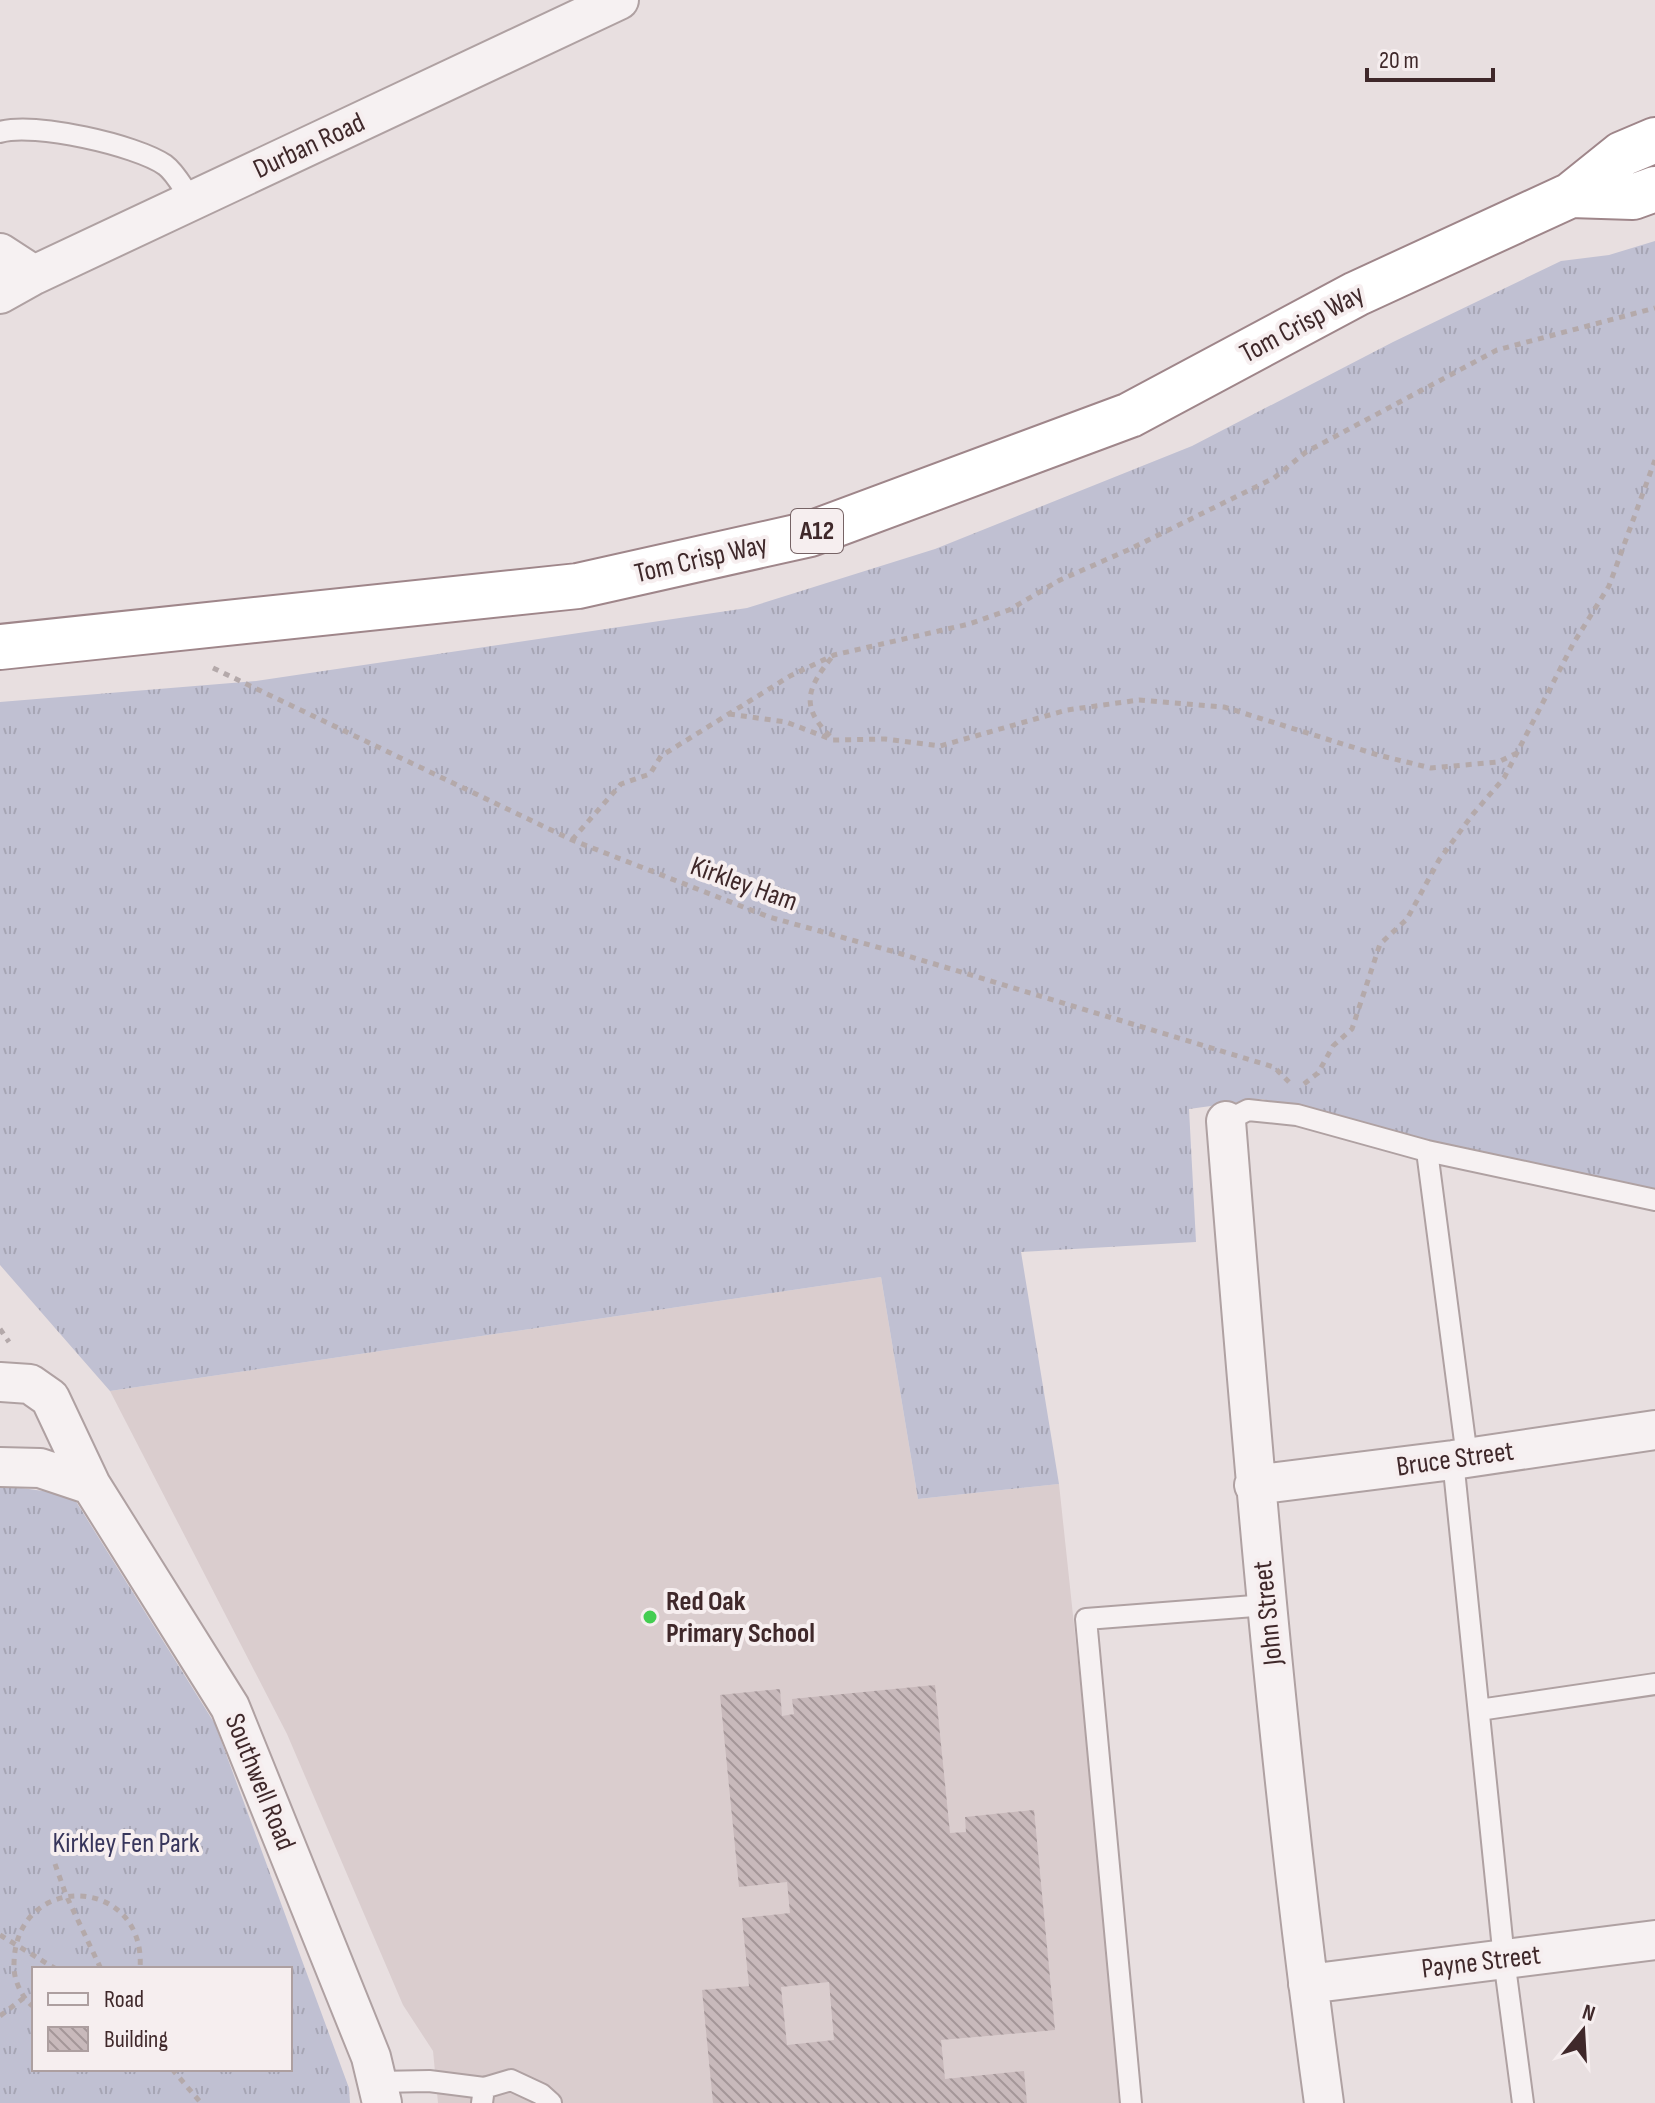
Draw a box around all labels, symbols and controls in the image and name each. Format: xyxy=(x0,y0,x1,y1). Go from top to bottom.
scale bar xyxy=(1367,32,1493,82)
text: 20 m xyxy=(1379,46,1419,75)
street label: Durban Road xyxy=(248,106,370,186)
street label: Tom Crisp Way xyxy=(1235,278,1370,370)
road number: A12 xyxy=(791,509,843,553)
street label: Tom Crisp Way xyxy=(631,528,771,590)
street label: Kirkley Ham xyxy=(686,849,802,919)
street label: Bruce Street xyxy=(1394,1434,1516,1484)
street label: John Street xyxy=(1246,1559,1290,1668)
place label: Red Oak Primary School xyxy=(666,1585,815,1650)
marker: Red Oak Primary School xyxy=(641,1608,659,1626)
street label: Southwell Road xyxy=(218,1709,302,1855)
park label: Kirkley Fen Park xyxy=(52,1827,200,1860)
street label: Payne Street xyxy=(1420,1938,1542,1986)
legend xyxy=(32,1967,292,2071)
text: Road xyxy=(104,1985,144,2014)
north arrow xyxy=(1543,1991,1623,2071)
text: N xyxy=(1579,1999,1598,2028)
text: Building xyxy=(104,2025,168,2054)

